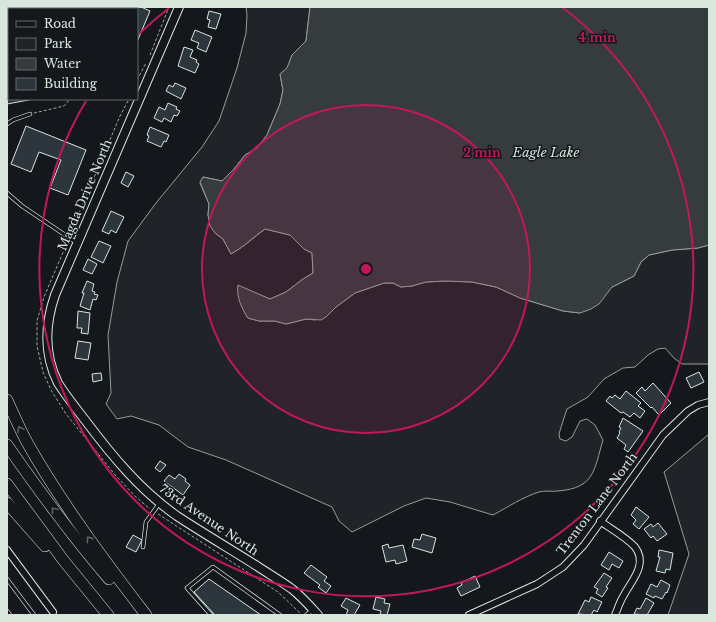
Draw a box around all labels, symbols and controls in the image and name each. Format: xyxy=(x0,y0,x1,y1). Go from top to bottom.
legend xyxy=(8,8,138,100)
text: Road xyxy=(44,16,76,31)
text: 4 min xyxy=(578,30,616,45)
text: Park xyxy=(44,36,72,51)
text: Water xyxy=(43,56,81,71)
text: Building xyxy=(44,76,98,91)
street label: Magda Drive North xyxy=(54,137,115,253)
water label: Eagle Lake xyxy=(512,144,580,161)
text: 2 min xyxy=(463,145,501,160)
centre of rings xyxy=(359,262,373,276)
one-way arrow xyxy=(17,425,25,433)
street label: Trenton Lane North xyxy=(553,450,640,558)
street label: 73rd Avenue North xyxy=(157,481,262,558)
one-way arrow xyxy=(52,507,59,514)
one-way arrow xyxy=(87,536,94,543)

